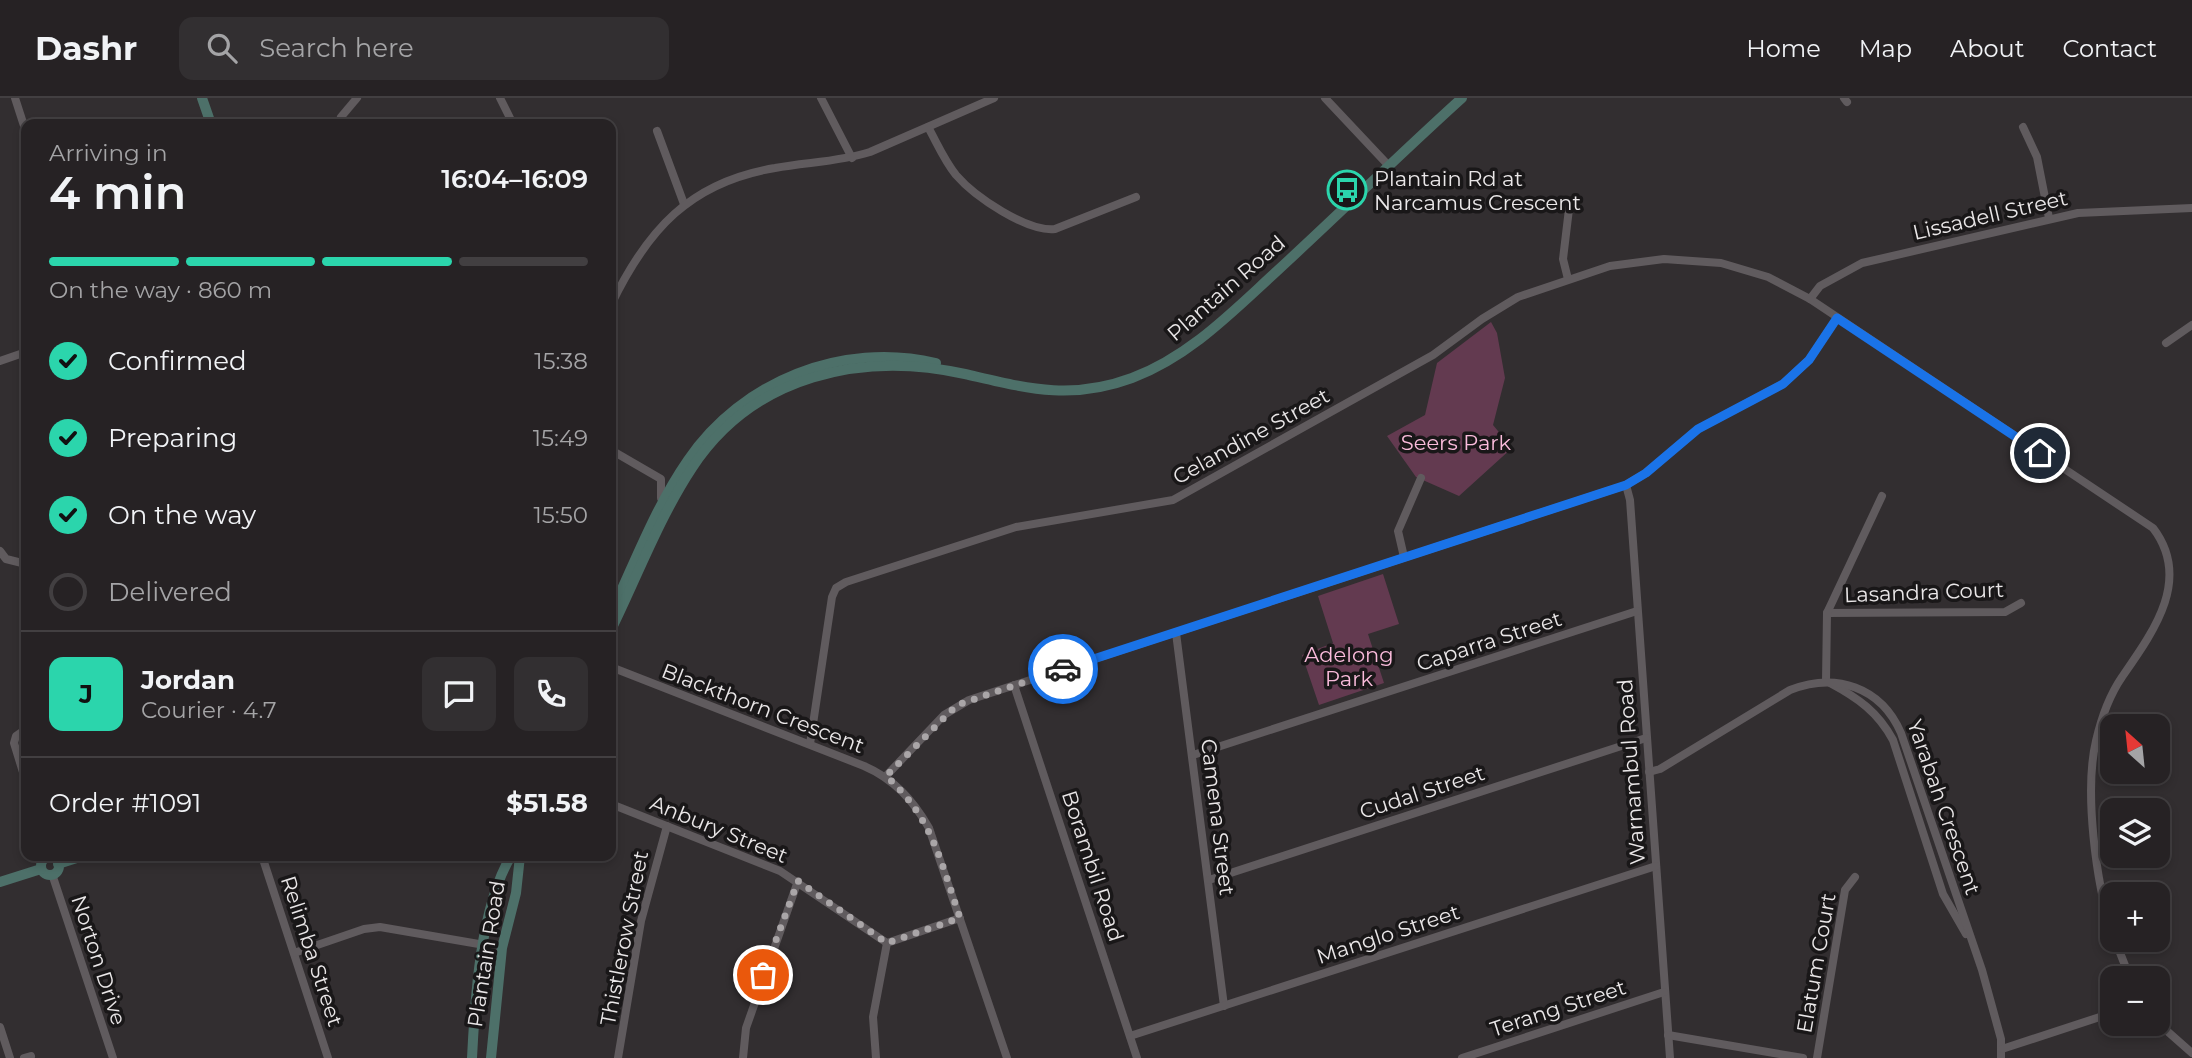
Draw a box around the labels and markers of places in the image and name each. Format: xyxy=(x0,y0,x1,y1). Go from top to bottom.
place label: Plantain Rd at Narcamus Crescent xyxy=(1374,166,1581,215)
bus stop icon: Plantain Rd at Narcamus Crescent xyxy=(1326,169,1368,211)
pin xyxy=(2010,423,2070,483)
pin xyxy=(733,945,793,1005)

